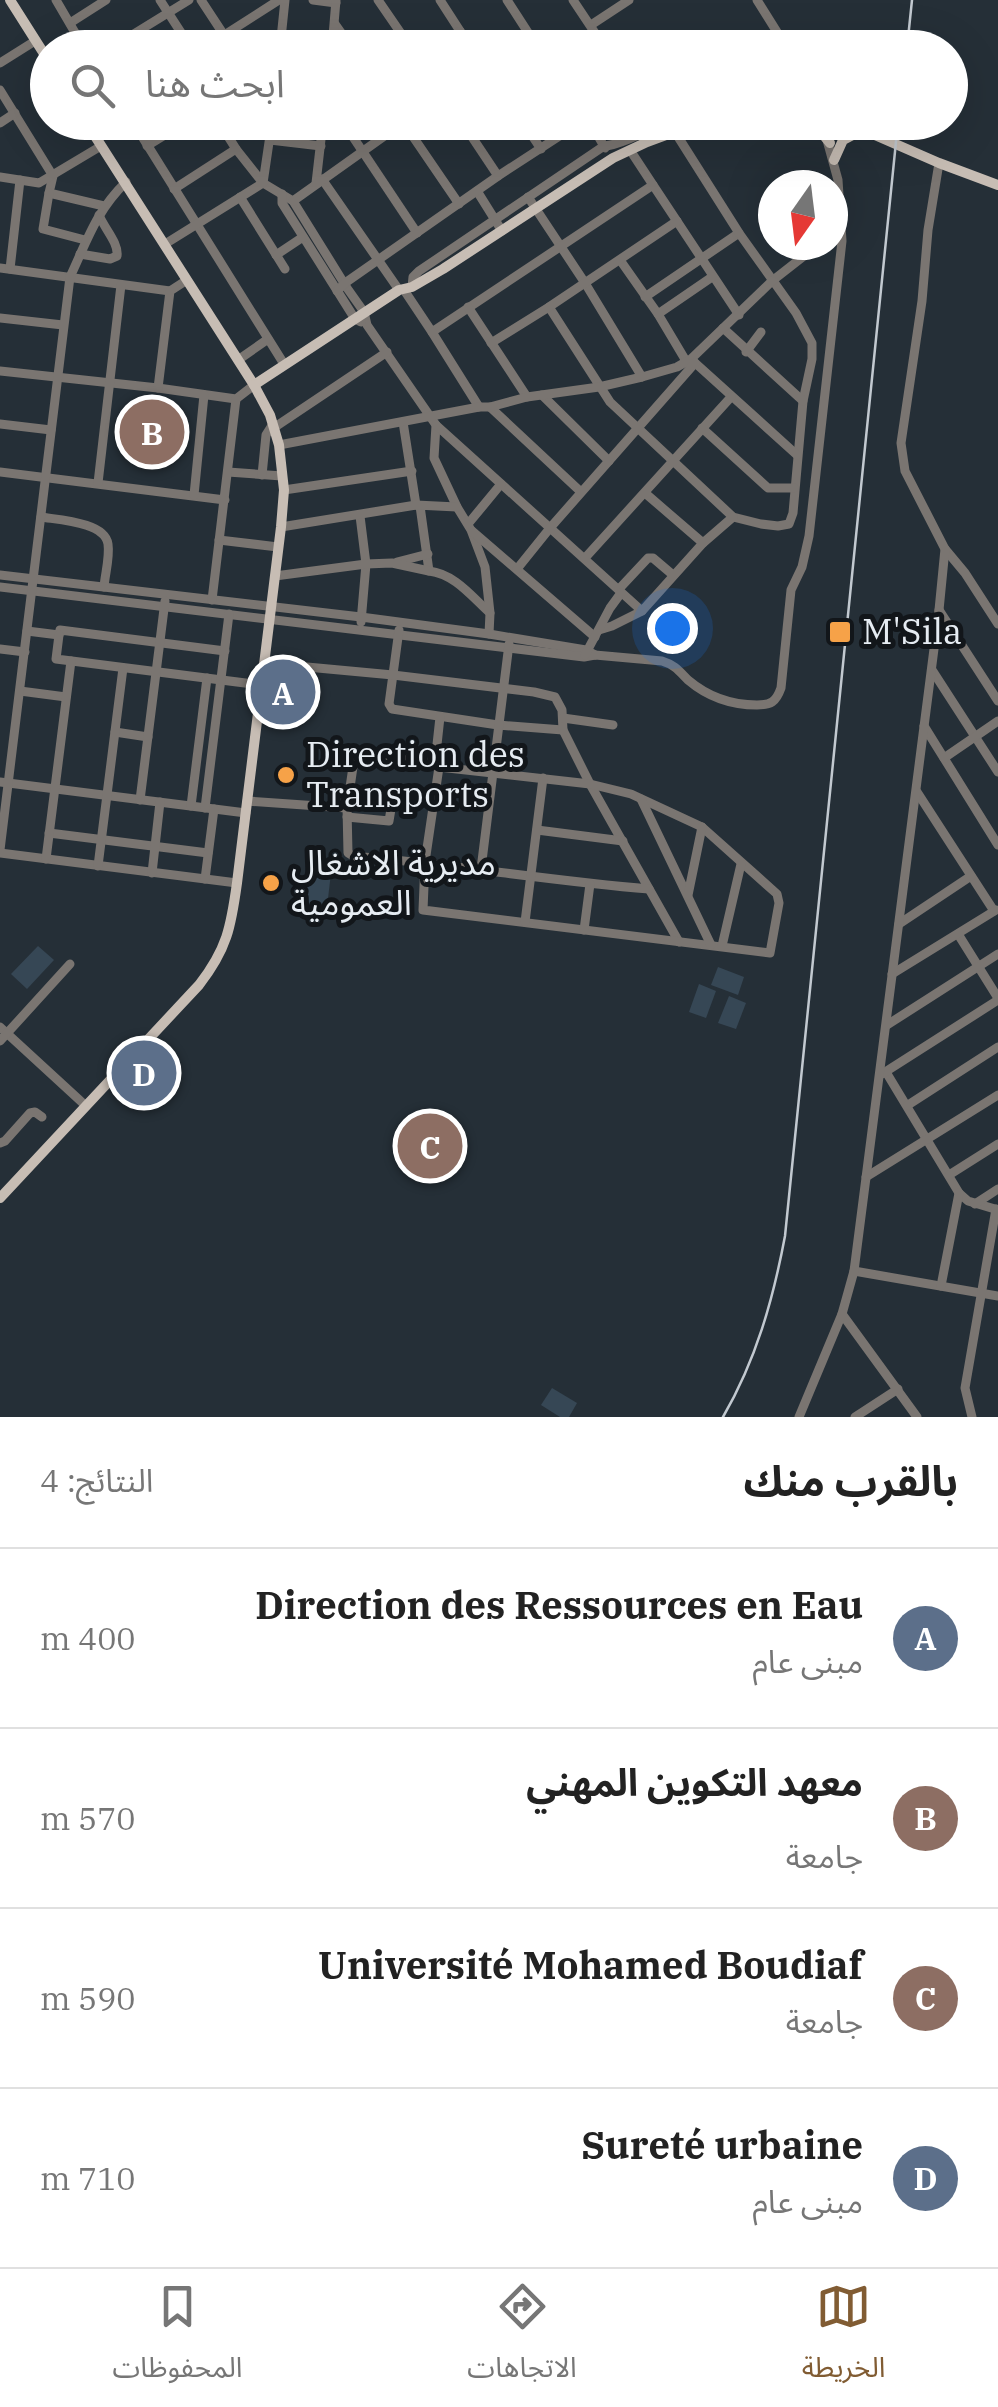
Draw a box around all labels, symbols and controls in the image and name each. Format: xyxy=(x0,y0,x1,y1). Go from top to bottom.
search box xyxy=(30,30,968,140)
icon: search xyxy=(65,58,120,113)
text: ابحث هنا xyxy=(145,58,285,107)
north arrow xyxy=(758,170,848,260)
pin: B xyxy=(120,394,184,470)
your location xyxy=(647,603,698,654)
place label: M'Sila xyxy=(862,608,962,654)
marker: M'Sila xyxy=(827,619,853,645)
pin: A xyxy=(250,654,316,730)
place label: Direction des Transports xyxy=(306,731,525,817)
marker: Direction des Transports xyxy=(275,764,297,786)
place label: مديرية الاشغال العمومية xyxy=(291,839,496,925)
marker: مديرية الاشغال العمومية xyxy=(260,872,282,894)
pin: D xyxy=(112,1036,176,1110)
pin: C xyxy=(398,1108,462,1184)
text: بالقرب منك xyxy=(744,1453,958,1508)
text: النتائج: 4 xyxy=(40,1459,153,1501)
text: Direction des Ressources en Eau xyxy=(255,1580,863,1629)
text: 400 m xyxy=(40,1617,136,1659)
text: A xyxy=(914,1617,937,1659)
text: مبنى عام xyxy=(752,1640,863,1682)
text: معهد التكوين المهني xyxy=(526,1757,863,1806)
text: 570 m xyxy=(40,1797,136,1839)
text: B xyxy=(914,1797,937,1839)
text: جامعة xyxy=(786,1835,863,1877)
text: Université Mohamed Boudiaf xyxy=(318,1940,863,1989)
text: 590 m xyxy=(40,1977,136,2019)
text: C xyxy=(915,1977,936,2019)
text: جامعة xyxy=(786,2000,863,2042)
text: Sureté urbaine xyxy=(581,2120,863,2169)
text: 710 m xyxy=(40,2157,136,2199)
text: D xyxy=(913,2157,938,2199)
text: مبنى عام xyxy=(752,2180,863,2222)
tab: المحفوظات xyxy=(112,2279,242,2398)
tab: الاتجاهات xyxy=(467,2279,577,2398)
tab: الخريطة xyxy=(802,2279,886,2398)

